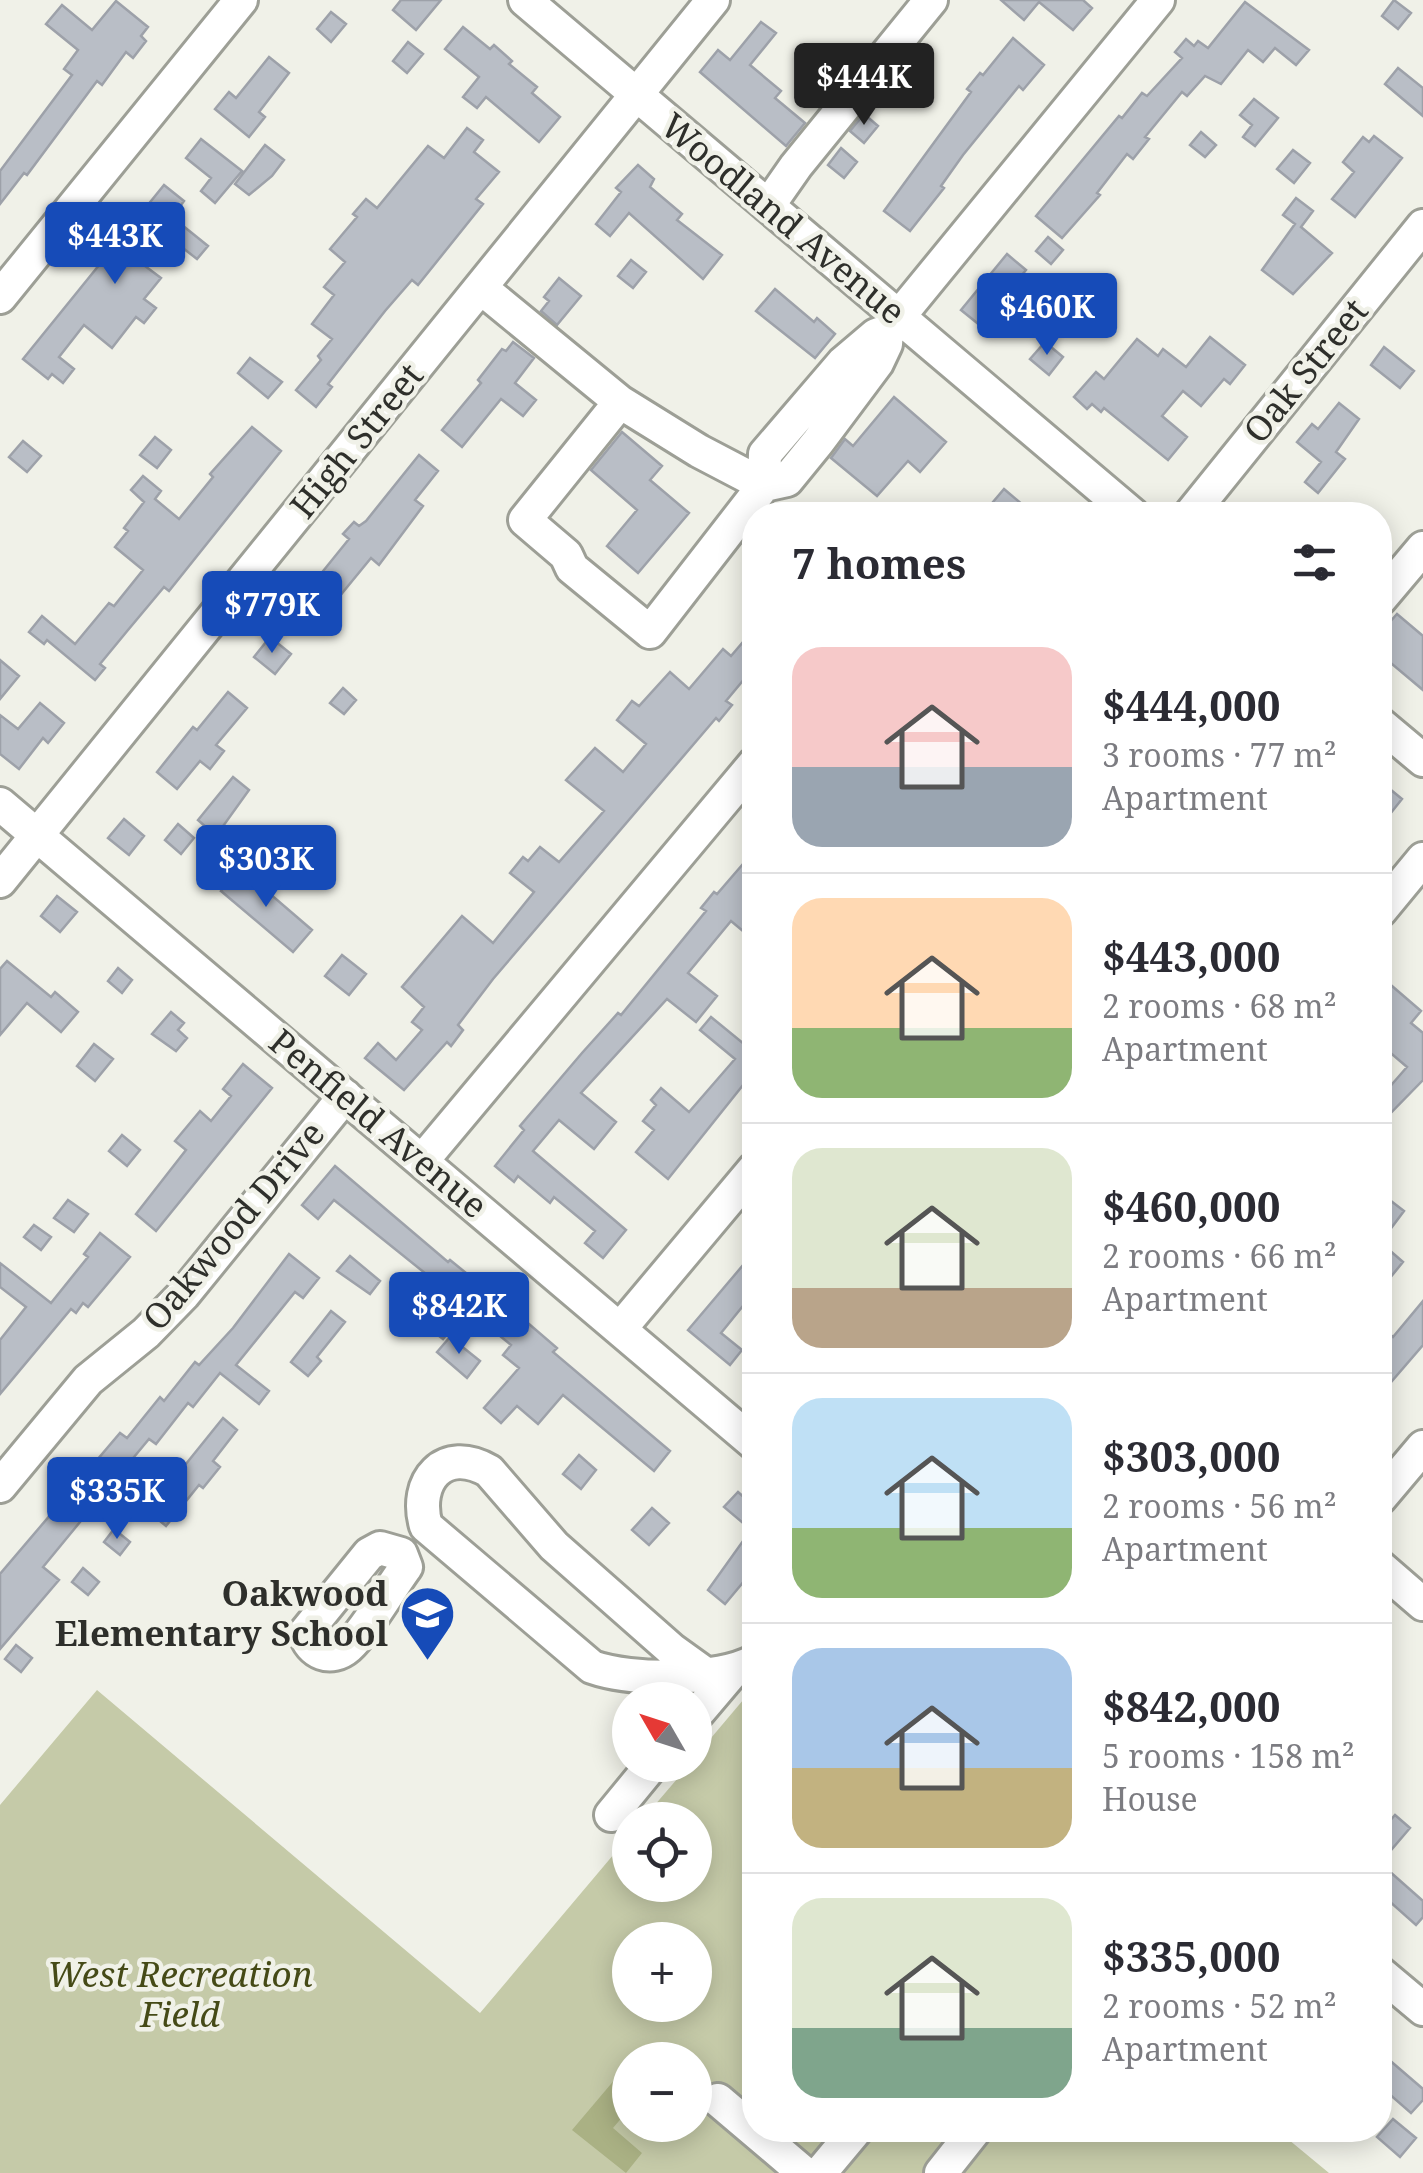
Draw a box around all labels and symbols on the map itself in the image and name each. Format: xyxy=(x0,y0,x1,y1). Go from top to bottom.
pin: $444K xyxy=(794,43,934,128)
street label: Woodland Avenue xyxy=(652,102,916,334)
pin: $443K xyxy=(45,202,185,287)
pin: $460K xyxy=(977,273,1117,358)
street label: Oak Street xyxy=(1232,288,1377,452)
street label: High Street xyxy=(279,353,433,527)
pin: $779K xyxy=(202,571,342,656)
pin: $303K xyxy=(196,825,336,910)
street label: Penfield Avenue xyxy=(260,1018,498,1228)
street label: Oakwood Drive xyxy=(131,1111,334,1340)
pin: $842K xyxy=(389,1272,529,1357)
pin: $335K xyxy=(47,1457,187,1542)
place label: Oakwood Elementary School xyxy=(55,1569,388,1656)
school or university icon: Oakwood Elementary School xyxy=(397,1584,457,1663)
north arrow xyxy=(612,1682,712,1782)
park label: West Recreation Field xyxy=(47,1950,313,2037)

